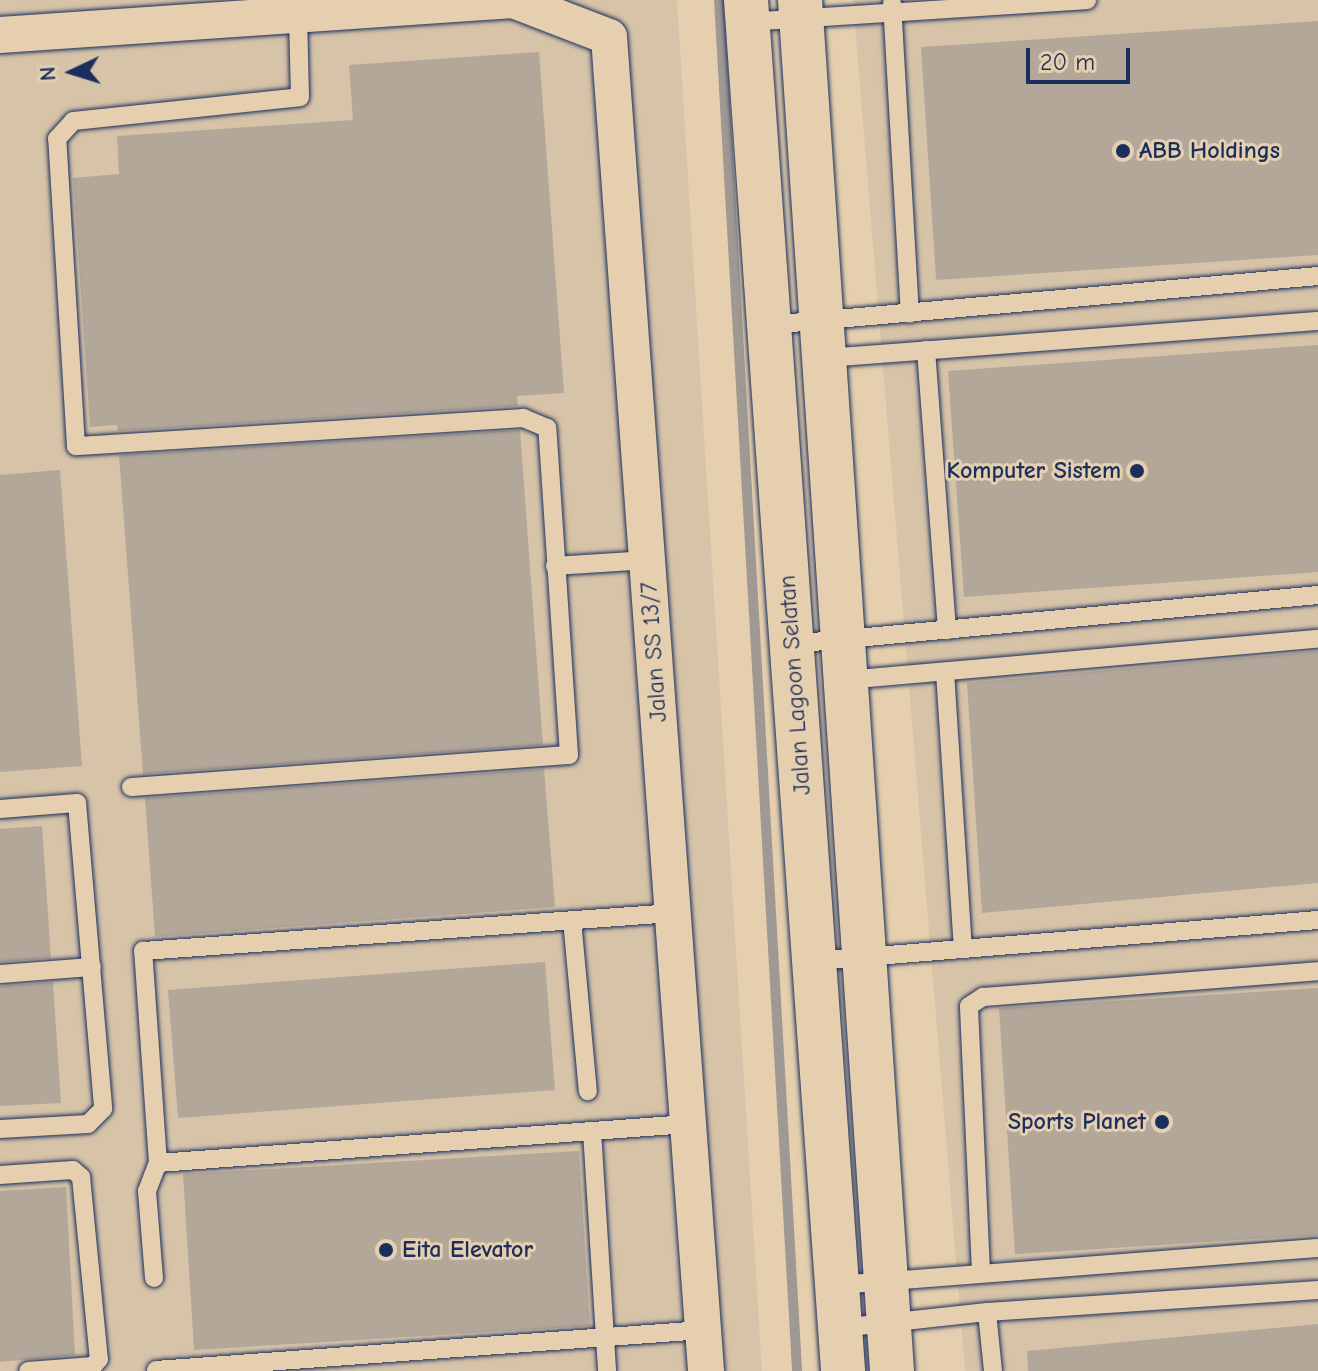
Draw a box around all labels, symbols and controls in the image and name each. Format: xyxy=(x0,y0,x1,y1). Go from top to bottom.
north arrow xyxy=(32,32,112,112)
scale bar xyxy=(1030,32,1134,82)
text: 20 m xyxy=(1040,48,1095,76)
text: N xyxy=(35,66,62,82)
place label: ABB Holdings xyxy=(1139,137,1280,165)
marker: ABB Holdings xyxy=(1114,142,1132,160)
place label: Komputer Sistem xyxy=(946,457,1121,485)
marker: Komputer Sistem xyxy=(1128,462,1146,480)
street label: Jalan Lagoon Selatan xyxy=(773,574,817,796)
street label: Jalan SS 13/7 xyxy=(635,581,673,723)
place label: Sports Planet xyxy=(1008,1108,1146,1136)
marker: Sports Planet xyxy=(1153,1113,1171,1131)
place label: Eita Elevator xyxy=(402,1236,533,1264)
marker: Eita Elevator xyxy=(377,1241,395,1259)

